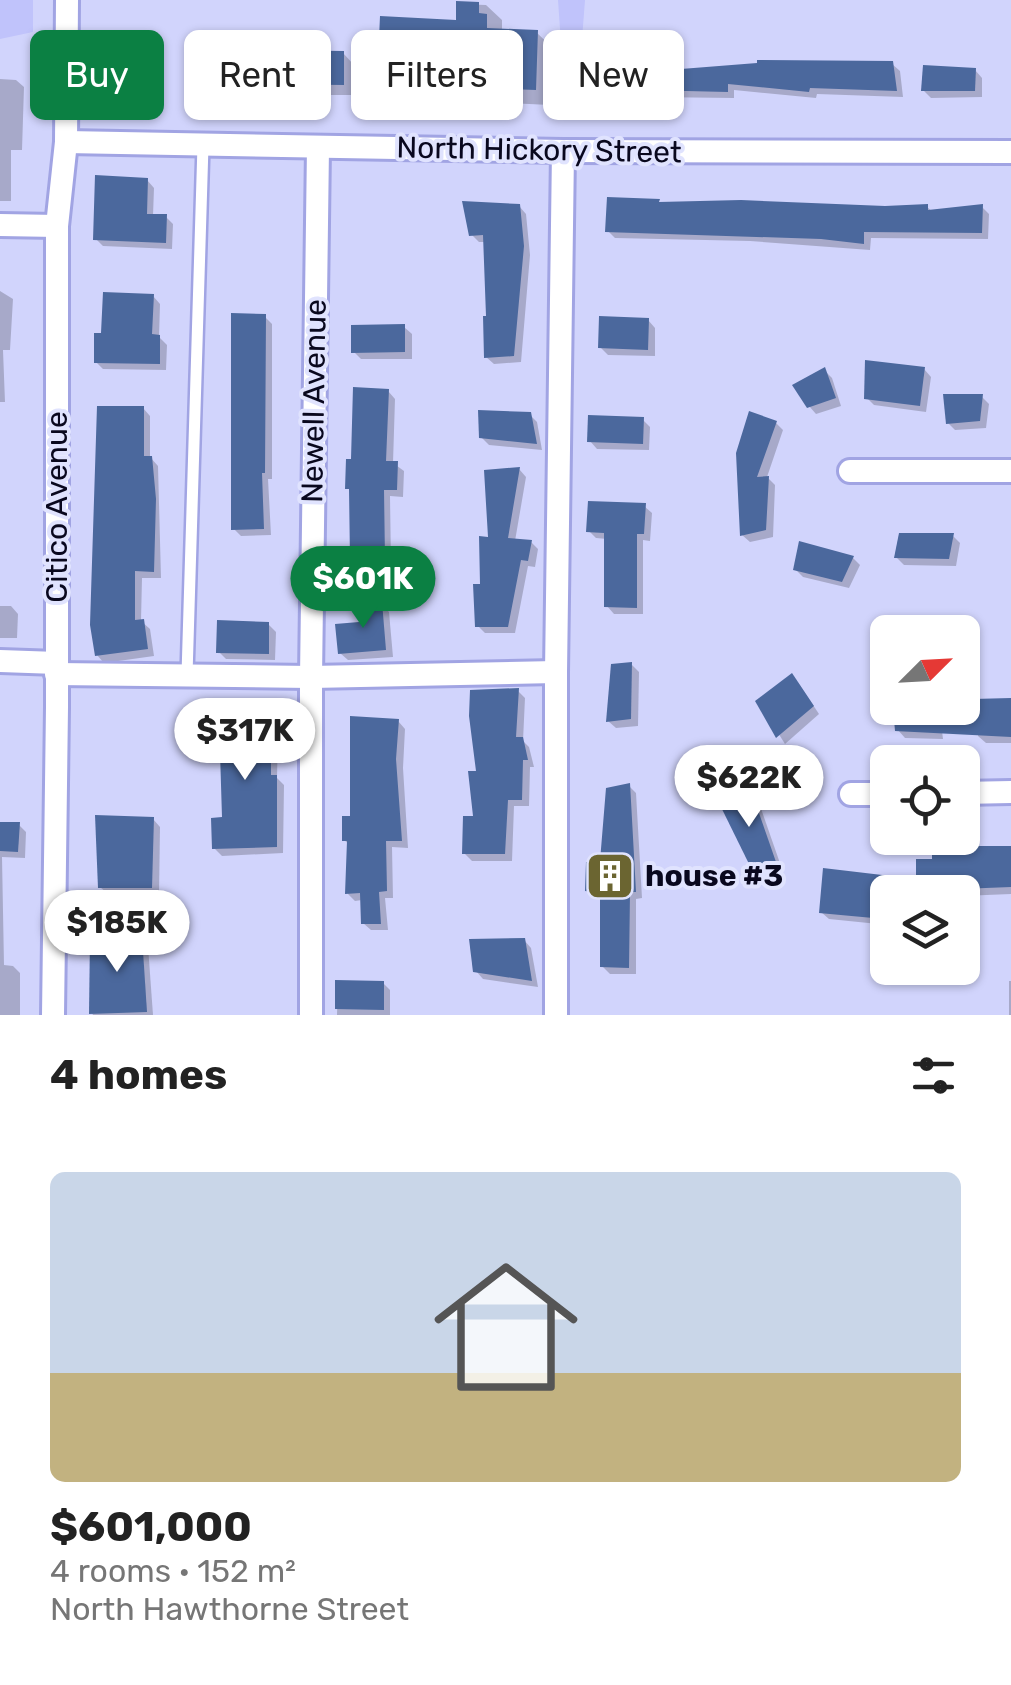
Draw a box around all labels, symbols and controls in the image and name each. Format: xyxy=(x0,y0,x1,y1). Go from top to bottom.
chip: Buy xyxy=(30,30,164,120)
chip: Rent xyxy=(184,30,331,120)
chip: Filters xyxy=(351,30,523,120)
chip: New xyxy=(543,30,684,120)
street label: North Hickory Street xyxy=(396,130,682,170)
street label: Newell Avenue xyxy=(294,299,334,503)
street label: Citico Avenue xyxy=(39,411,75,603)
pin: $601K xyxy=(293,546,433,631)
text: $601K xyxy=(312,559,414,597)
north arrow xyxy=(870,615,980,725)
map controls xyxy=(870,615,980,985)
pin: $317K xyxy=(175,698,315,783)
text: $317K xyxy=(196,711,294,749)
pin: $622K xyxy=(679,745,819,830)
button: locate xyxy=(870,745,980,855)
text: $622K xyxy=(696,758,802,796)
building icon: house #3 xyxy=(584,850,636,902)
place label: house #3 xyxy=(645,858,783,894)
button: layers xyxy=(870,875,980,985)
pin: $185K xyxy=(47,890,187,975)
text: $185K xyxy=(67,903,167,941)
icon: filters xyxy=(906,1048,961,1103)
text: 4 homes xyxy=(50,1050,227,1100)
icon: home xyxy=(416,1237,596,1417)
text: $601,000 xyxy=(50,1502,252,1552)
text: 4 rooms · 152 m² xyxy=(50,1552,296,1590)
text: North Hawthorne Street xyxy=(50,1590,409,1628)

